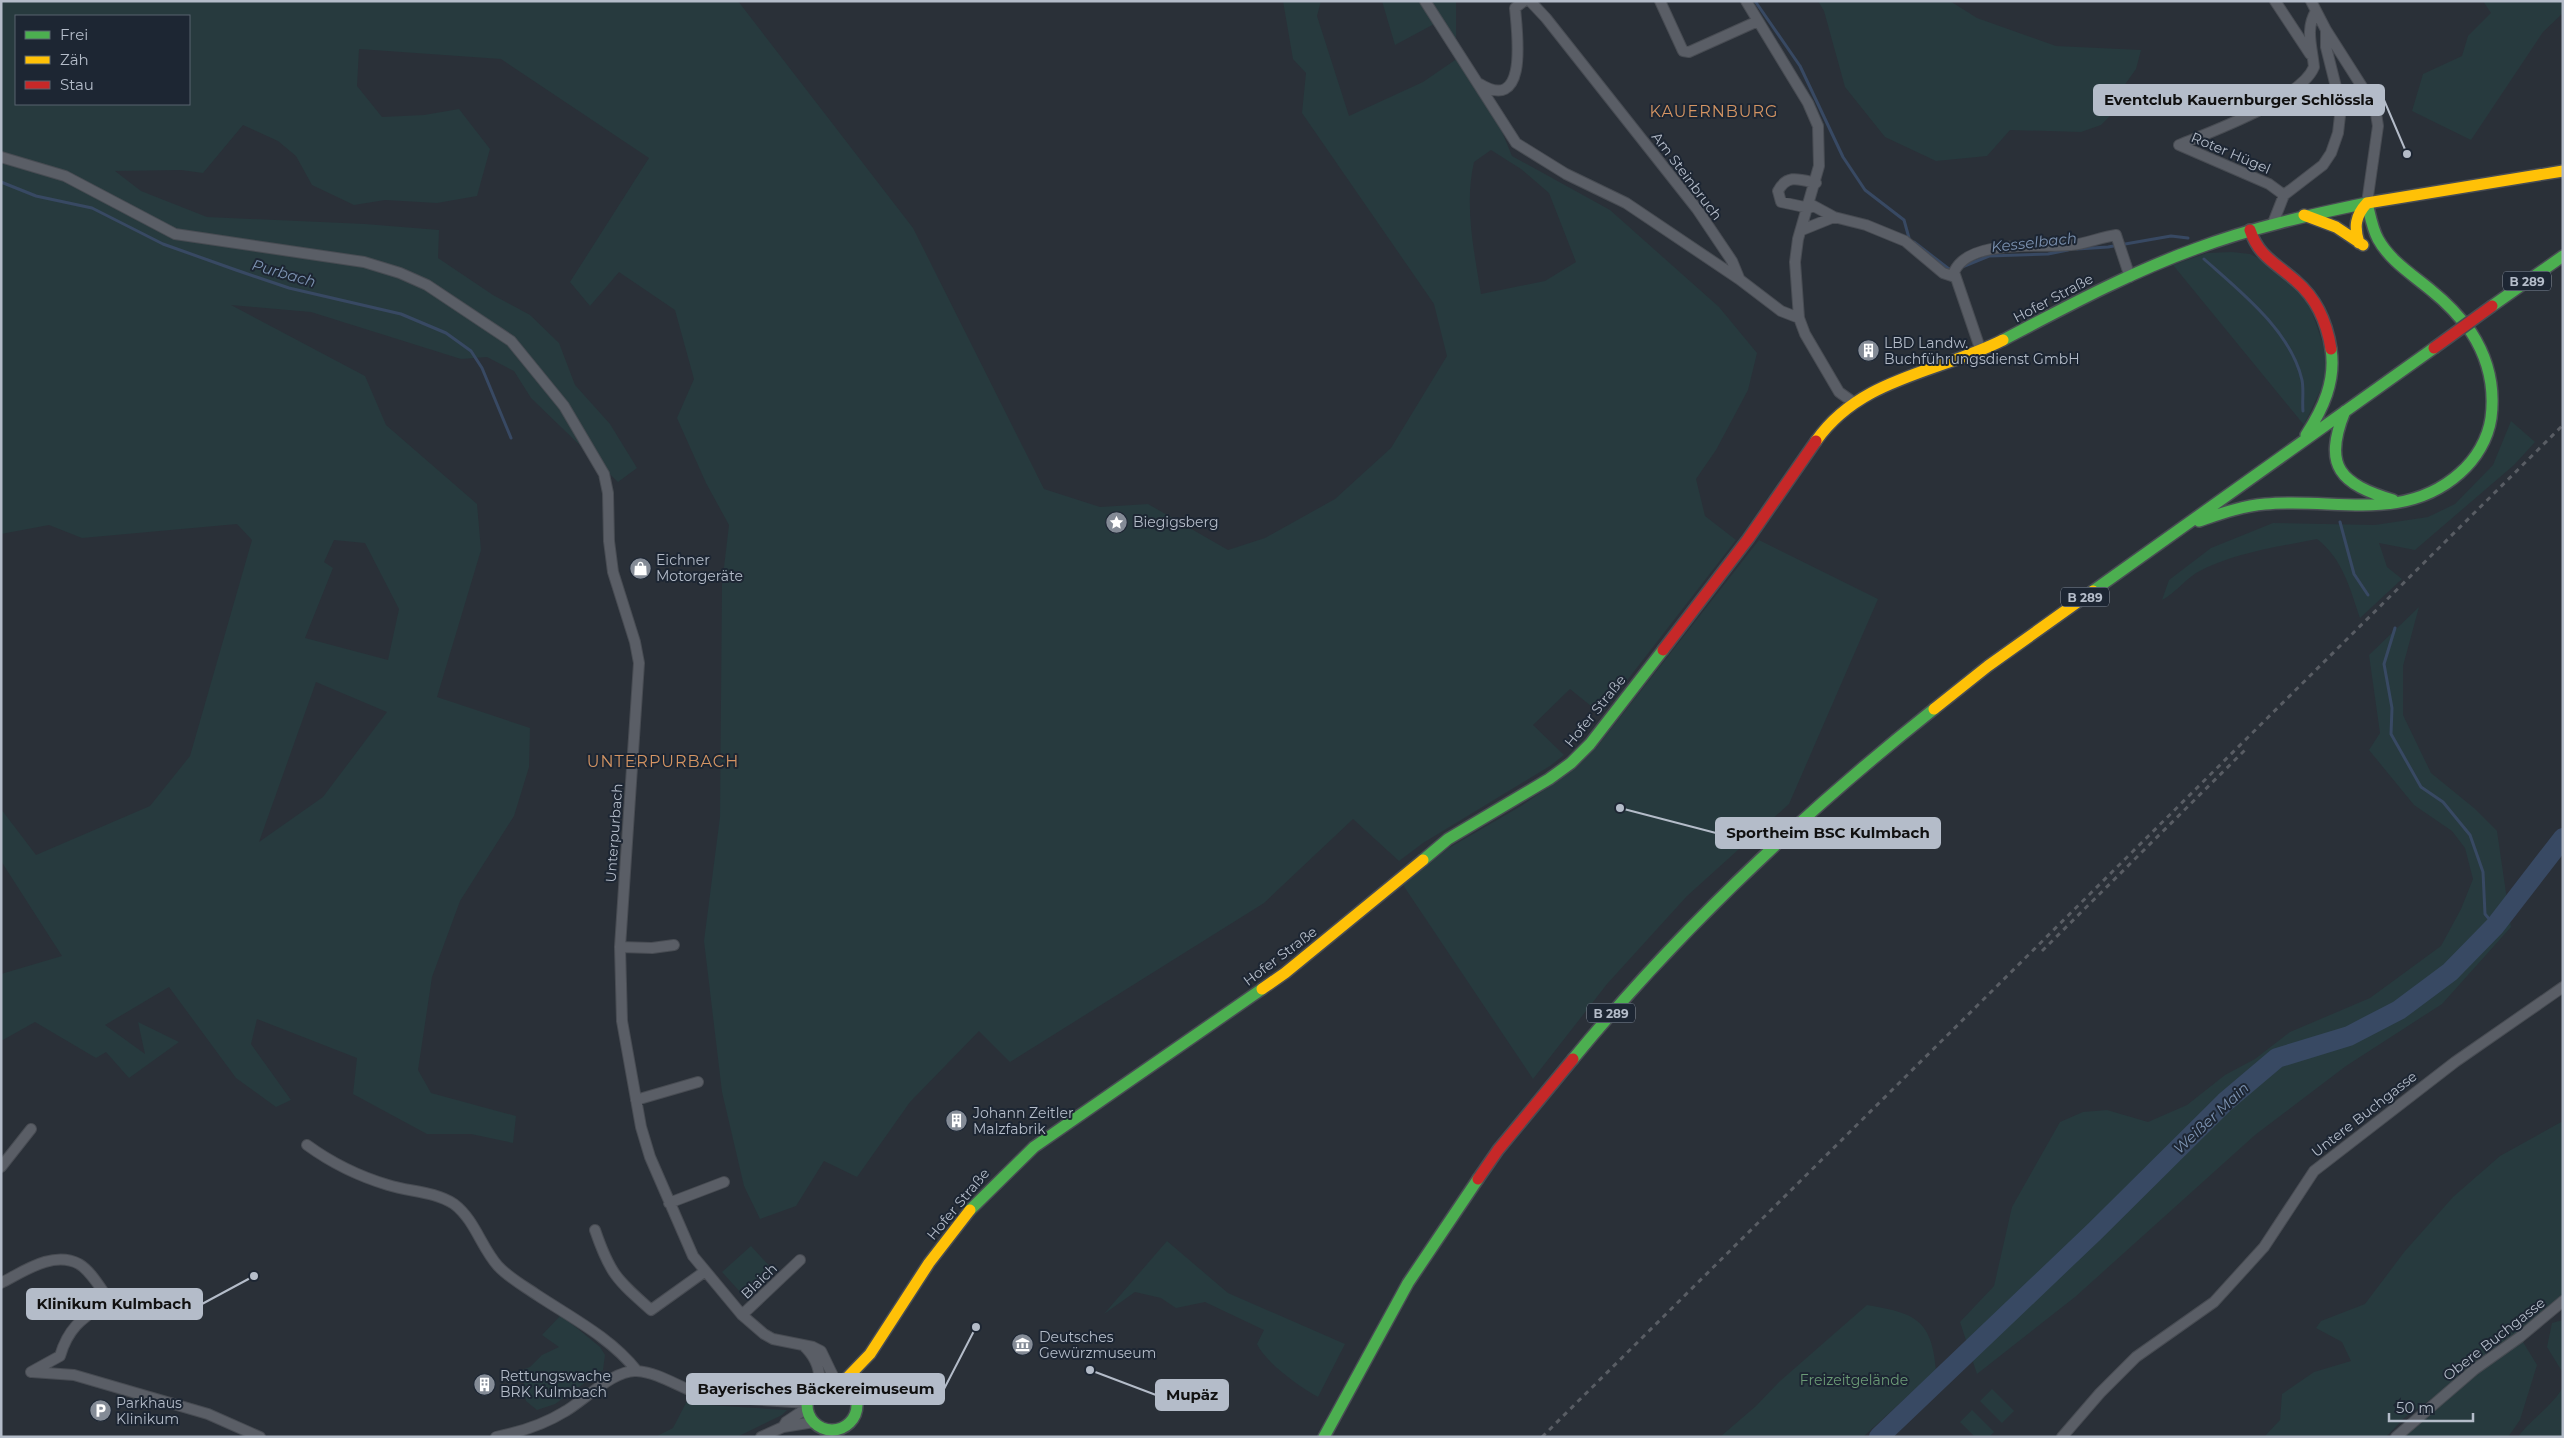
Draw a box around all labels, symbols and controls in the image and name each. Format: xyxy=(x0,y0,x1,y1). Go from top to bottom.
legend xyxy=(15,15,190,105)
text: Frei xyxy=(60,25,88,44)
text: Zäh xyxy=(60,50,89,69)
text: Stau xyxy=(60,75,94,94)
callout: Eventclub Kauernburger Schlössla xyxy=(2094,85,2384,115)
text: Eventclub Kauernburger Schlössla xyxy=(2104,90,2374,109)
district label: KAUERNBURG xyxy=(1650,102,1778,121)
street label: Am Steinbruch xyxy=(1648,128,1726,224)
street label: Roter Hügel xyxy=(2189,128,2273,178)
water label: Kesselbach xyxy=(1990,228,2078,256)
water label: Purbach xyxy=(250,255,318,291)
street label: Hofer Straße xyxy=(2010,269,2096,327)
road number: B 289 xyxy=(2503,272,2551,290)
place label: LBD Landw. Buchführungsdienst GmbH xyxy=(1884,334,2080,368)
building icon: LBD Landw. Buchführungsdienst GmbH xyxy=(1856,339,1880,363)
place icon: Biegigsberg xyxy=(1105,510,1129,534)
place label: Biegigsberg xyxy=(1133,513,1219,531)
place label: Eichner Motorgeräte xyxy=(656,551,743,585)
shop icon: Eichner Motorgeräte xyxy=(628,556,652,580)
road number: B 289 xyxy=(2061,588,2109,606)
street label: Hofer Straße xyxy=(1560,671,1630,751)
district label: UNTERPURBACH xyxy=(587,752,739,771)
street label: Unterpurbach xyxy=(602,783,626,883)
callout: Sportheim BSC Kulmbach xyxy=(1716,818,1940,848)
text: Sportheim BSC Kulmbach xyxy=(1726,823,1930,842)
street label: Hofer Straße xyxy=(1239,922,1321,990)
road number: B 289 xyxy=(1587,1004,1635,1022)
street label: Untere Buchgasse xyxy=(2308,1067,2420,1161)
water label: Weißer Main xyxy=(2169,1078,2253,1158)
place label: Johann Zeitler Malzfabrik xyxy=(972,1104,1074,1138)
building icon: Johann Zeitler Malzfabrik xyxy=(945,1109,969,1133)
street label: Hofer Straße xyxy=(923,1165,993,1243)
street label: Blaich xyxy=(737,1259,781,1303)
callout: Klinikum Kulmbach xyxy=(27,1289,202,1319)
text: Klinikum Kulmbach xyxy=(36,1294,192,1313)
street label: Obere Buchgasse xyxy=(2439,1294,2549,1384)
place label: Deutsches Gewürzmuseum xyxy=(1039,1328,1156,1362)
museum icon: Deutsches Gewürzmuseum xyxy=(1011,1333,1035,1357)
place label: Rettungswache BRK Kulmbach xyxy=(500,1367,611,1401)
park label: Freizeitgelände xyxy=(1800,1371,1908,1389)
building icon: Rettungswache BRK Kulmbach xyxy=(472,1372,496,1396)
callout: Bayerisches Bäckereimuseum xyxy=(687,1374,944,1404)
text: Bayerisches Bäckereimuseum xyxy=(698,1379,934,1398)
callout: Mupäz xyxy=(1156,1380,1228,1410)
text: Mupäz xyxy=(1166,1385,1218,1404)
scale bar xyxy=(2389,1390,2473,1422)
place label: Parkhaus Klinikum xyxy=(116,1394,182,1428)
text: 50 m xyxy=(2396,1398,2434,1417)
parking icon: Parkhaus Klinikum xyxy=(88,1399,112,1423)

